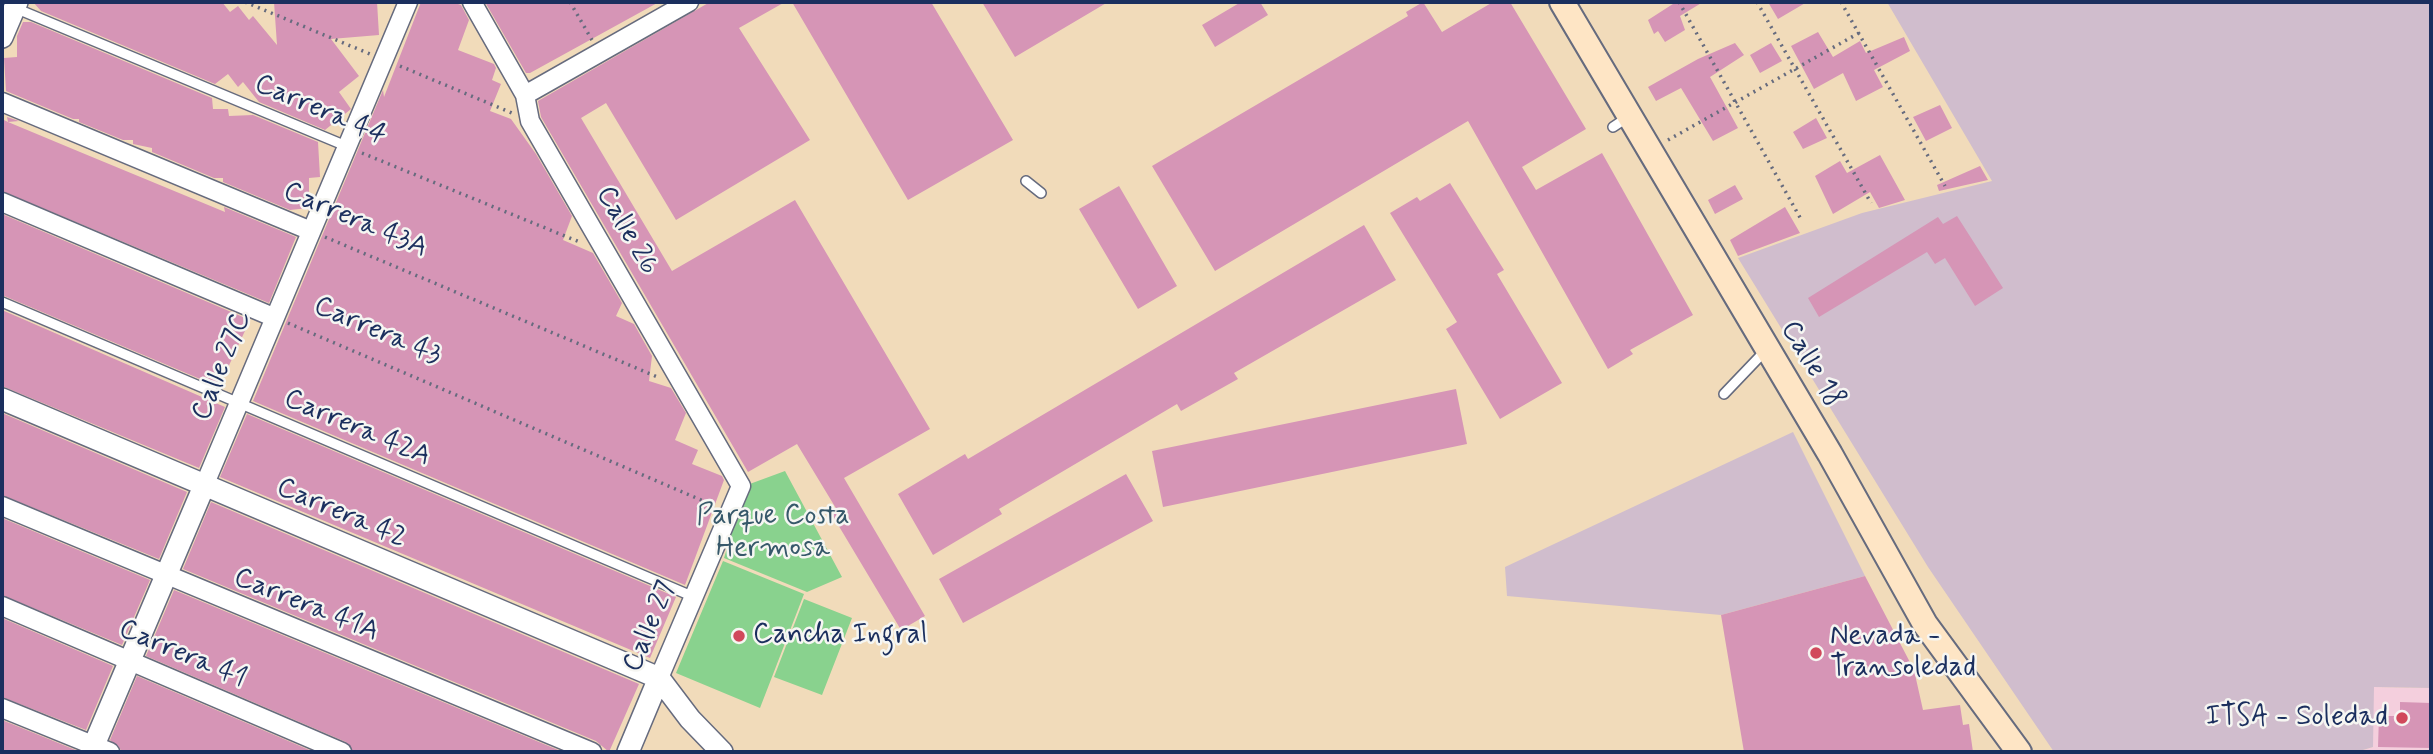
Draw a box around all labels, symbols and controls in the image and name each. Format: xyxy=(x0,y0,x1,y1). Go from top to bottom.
street label: Carrera 44 xyxy=(249,68,391,154)
street label: Carrera 43A xyxy=(278,176,432,266)
street label: Calle 26 xyxy=(587,181,665,281)
street label: Carrera 43 xyxy=(308,290,446,374)
street label: Calle 27C xyxy=(186,306,260,426)
street label: Calle 18 xyxy=(1772,315,1850,415)
street label: Carrera 42A xyxy=(278,383,436,475)
street label: Carrera 42 xyxy=(271,472,411,556)
park label: Parque Costa Hermosa xyxy=(696,500,850,566)
street label: Carrera 41A xyxy=(229,562,383,650)
street label: Calle 27 xyxy=(617,576,685,678)
street label: Carrera 41 xyxy=(113,613,251,697)
place label: Cancha Ingral xyxy=(753,619,927,653)
place label: Nevada - Transoledad xyxy=(1830,620,1976,686)
marker: Cancha Ingral xyxy=(731,628,747,644)
marker: Nevada - Transoledad xyxy=(1808,645,1824,661)
place label: ITSA - Soledad xyxy=(2205,701,2388,735)
marker: ITSA - Soledad xyxy=(2394,710,2410,726)

